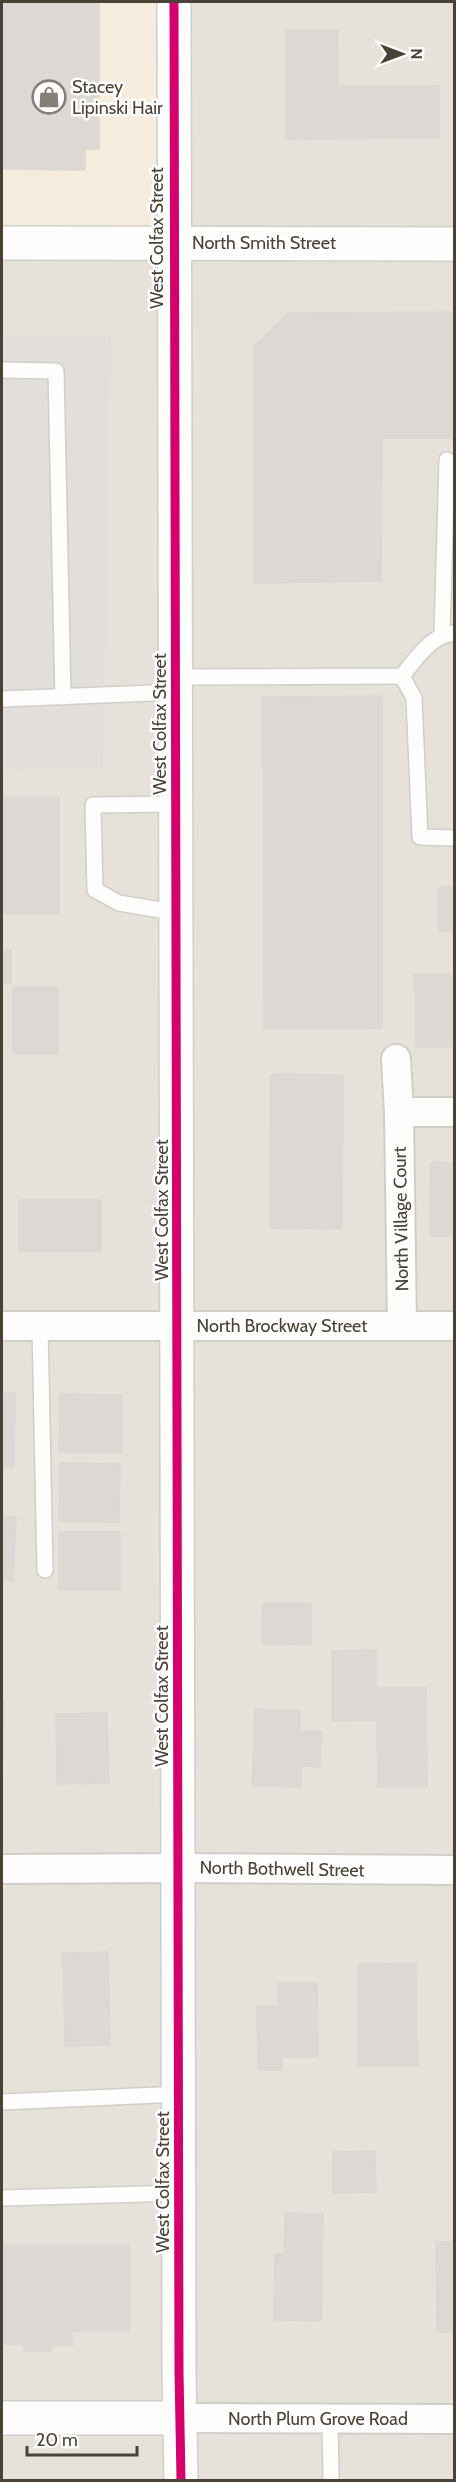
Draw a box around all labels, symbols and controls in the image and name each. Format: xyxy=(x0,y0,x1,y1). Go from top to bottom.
north arrow xyxy=(372,24,432,84)
text: N xyxy=(407,48,426,60)
place label: Stacey Lipinski Hair xyxy=(72,76,163,119)
shop icon: Stacey Lipinski Hair xyxy=(31,79,67,115)
street label: West Colfax Street xyxy=(146,167,168,309)
street label: North Smith Street xyxy=(192,232,336,254)
street label: West Colfax Street xyxy=(149,653,171,795)
street label: West Colfax Street xyxy=(151,1139,173,1281)
street label: North Village Court xyxy=(389,1146,413,1292)
street label: North Brockway Street xyxy=(197,1315,367,1337)
street label: West Colfax Street xyxy=(151,1625,173,1767)
street label: North Bothwell Street xyxy=(199,1857,365,1881)
street label: West Colfax Street xyxy=(152,2111,174,2253)
street label: North Plum Grove Road xyxy=(228,2408,408,2430)
scale bar xyxy=(27,2419,136,2457)
text: 20 m xyxy=(36,2429,78,2451)

